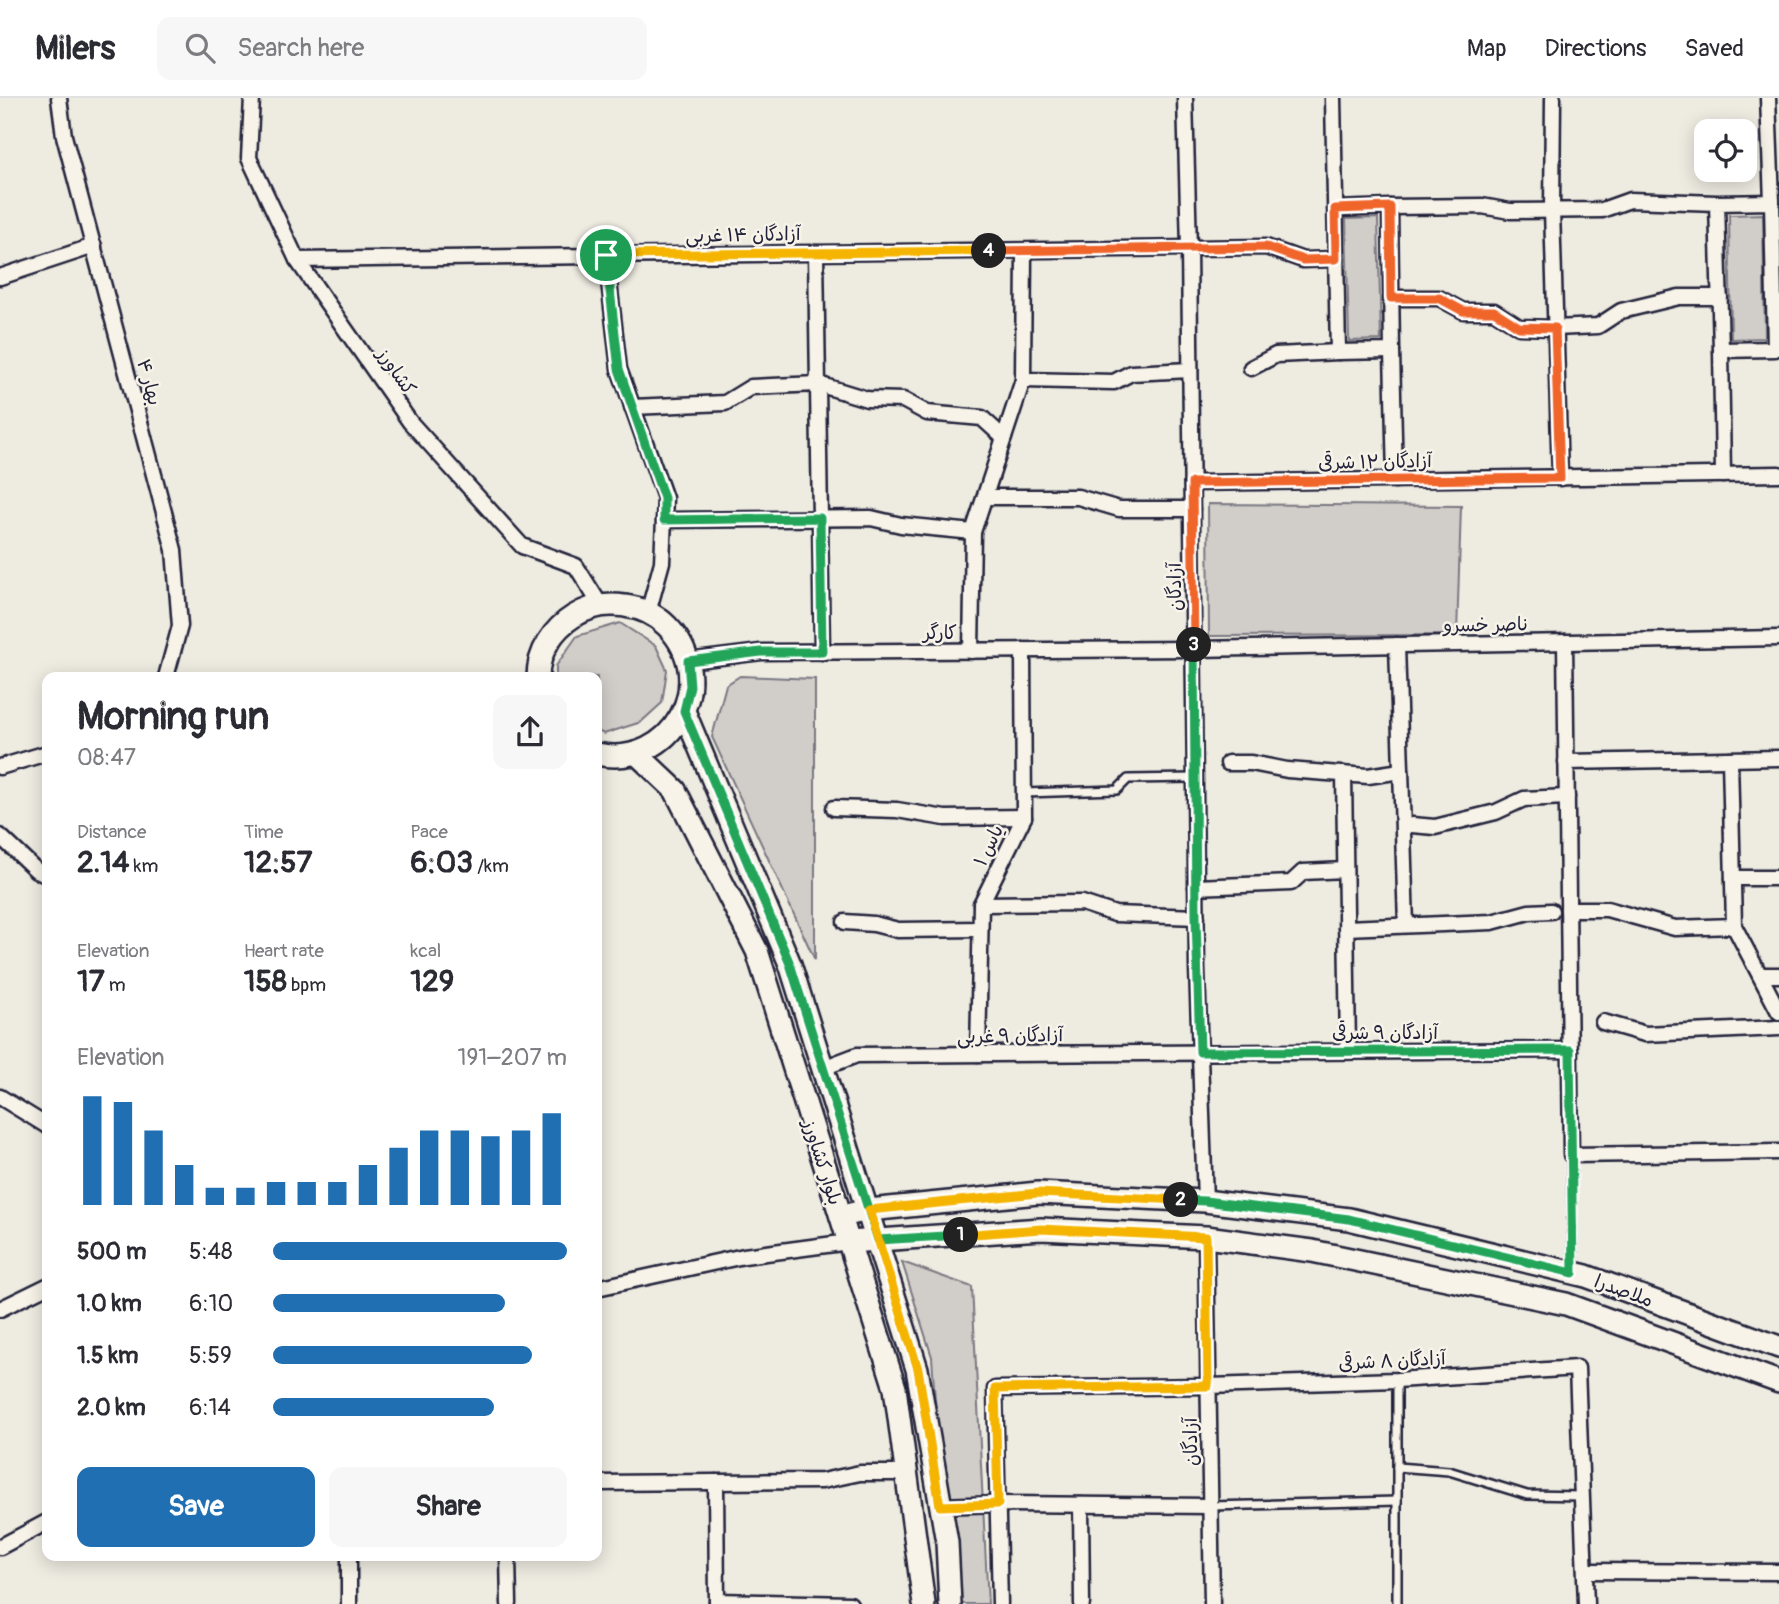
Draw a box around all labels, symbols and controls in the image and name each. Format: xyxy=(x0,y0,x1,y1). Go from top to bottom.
search box xyxy=(157,17,647,80)
text: Milers xyxy=(35,28,115,69)
icon: search xyxy=(181,29,219,67)
text: Search here xyxy=(237,32,364,64)
text: Map xyxy=(1467,34,1507,63)
text: Directions xyxy=(1545,34,1646,63)
text: Saved xyxy=(1684,34,1744,63)
map controls xyxy=(1694,119,1757,182)
button: locate xyxy=(1694,119,1757,182)
street label: آزادگان ۱۴ غربی xyxy=(685,222,802,248)
pin xyxy=(576,225,636,285)
pin: 4 xyxy=(972,234,1006,268)
icon: arrive xyxy=(587,236,625,274)
text: 4 xyxy=(983,238,994,262)
street label: کشاورز xyxy=(370,342,421,400)
street label: بهار ۴ xyxy=(131,356,167,408)
street label: آزادگان ۱۲ شرقی xyxy=(1318,448,1433,475)
street label: آزادگان xyxy=(1163,561,1187,611)
street label: ناصر خسرو xyxy=(1441,612,1529,638)
street label: کارگر xyxy=(921,621,957,645)
pin: 3 xyxy=(1176,628,1212,662)
text: 3 xyxy=(1188,632,1199,656)
text: Morning run xyxy=(77,693,269,741)
button: share xyxy=(493,695,567,769)
text: 08:47 xyxy=(77,743,136,772)
text: Distance xyxy=(77,820,146,844)
text: Time xyxy=(244,820,283,844)
text: Pace xyxy=(410,820,448,844)
street label: یاس ۱ xyxy=(969,821,1009,870)
text: 2.14 xyxy=(77,844,129,881)
text: 12:57 xyxy=(244,844,312,881)
text: 6:03 xyxy=(410,844,473,881)
text: km xyxy=(129,854,158,878)
text: /km xyxy=(473,854,509,878)
text: Elevation xyxy=(77,939,149,963)
text: Heart rate xyxy=(244,939,324,963)
text: kcal xyxy=(410,939,441,963)
text: 17 xyxy=(77,963,105,1000)
text: 158 xyxy=(244,963,287,1000)
text: 129 xyxy=(410,963,454,1000)
text: m xyxy=(105,973,126,997)
text: bpm xyxy=(287,973,326,997)
street label: آزادگان ۹ شرقی xyxy=(1332,1020,1439,1045)
street label: آزادگان ۹ غربی xyxy=(957,1023,1065,1049)
text: Elevation xyxy=(77,1043,165,1072)
text: 191–207 m xyxy=(457,1043,567,1072)
street label: بلوار کشاورز xyxy=(796,1115,847,1208)
pin: 2 xyxy=(1164,1182,1198,1218)
text: 2 xyxy=(1175,1187,1186,1211)
pin: 1 xyxy=(944,1218,978,1252)
text: 1 xyxy=(957,1222,964,1246)
text: 500 m xyxy=(77,1237,146,1266)
text: 5:48 xyxy=(189,1237,233,1266)
street label: ملاصدرا xyxy=(1591,1269,1656,1313)
text: 1.0 km xyxy=(77,1289,142,1318)
text: 6:10 xyxy=(189,1289,233,1318)
text: 1.5 km xyxy=(77,1341,139,1370)
text: 5:59 xyxy=(189,1341,232,1370)
street label: آزادگان ۸ شرقی xyxy=(1338,1345,1448,1376)
text: 2.0 km xyxy=(77,1393,146,1422)
text: 6:14 xyxy=(189,1393,231,1422)
street label: آزادگان xyxy=(1179,1416,1203,1466)
button: Save xyxy=(77,1467,315,1547)
button: Share xyxy=(329,1467,567,1547)

